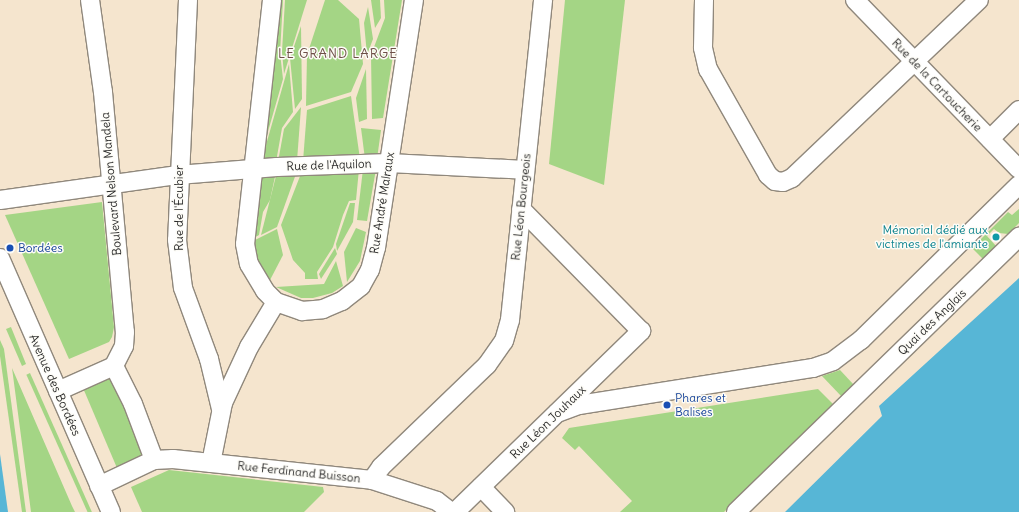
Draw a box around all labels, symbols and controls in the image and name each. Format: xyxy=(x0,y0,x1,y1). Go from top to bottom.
street label: Rue de la Cartoucherie xyxy=(889,36,985,134)
district label: LE GRAND LARGE xyxy=(278,46,398,62)
street label: Boulevard Nelson Mandela xyxy=(98,112,124,256)
street label: Rue André Malraux xyxy=(367,151,397,255)
street label: Rue Léon Bourgeois xyxy=(508,153,534,261)
street label: Rue de l'Aquilon xyxy=(286,156,372,174)
street label: Rue de l'Écubier xyxy=(172,165,186,251)
place label: Mémorial dédié aux victimes de l'amiante xyxy=(876,223,988,251)
marker: Mémorial dédié aux victimes de l'amiante xyxy=(991,232,1001,242)
place label: Bordées xyxy=(18,241,63,255)
marker: Bordées xyxy=(5,243,15,253)
street label: Quai des Anglais xyxy=(895,286,969,358)
street label: Avenue des Bordées xyxy=(26,332,84,438)
street label: Rue Léon Jouhaux xyxy=(507,382,589,462)
place label: Phares et Balises xyxy=(675,391,726,419)
marker: Phares et Balises xyxy=(662,400,672,410)
street label: Rue Ferdinand Buisson xyxy=(237,458,361,486)

